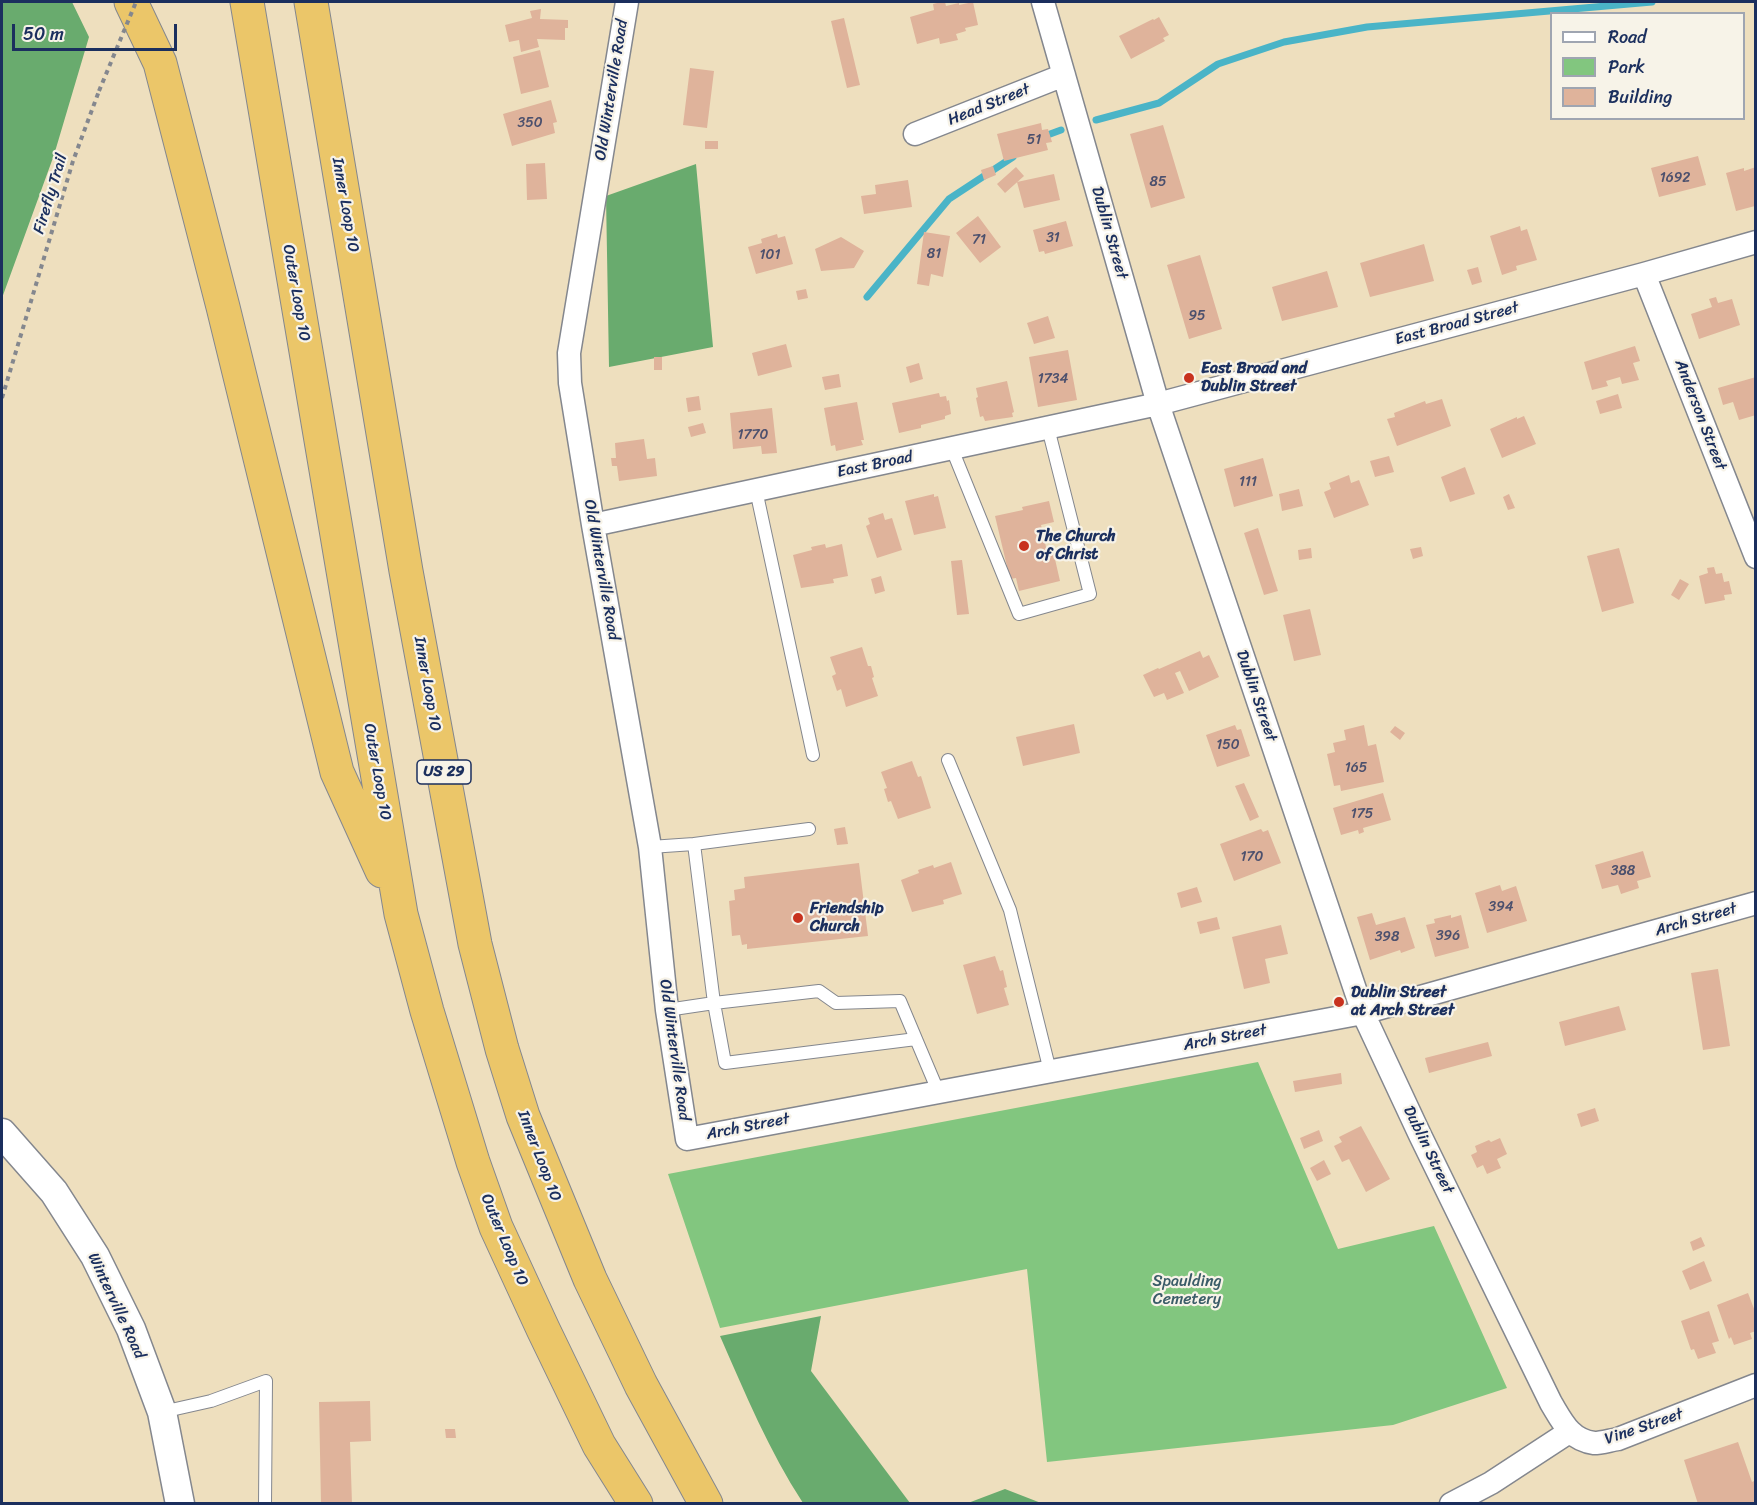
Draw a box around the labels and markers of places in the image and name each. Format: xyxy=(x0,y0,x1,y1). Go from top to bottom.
place label: East Broad and Dublin Street xyxy=(1201,359,1307,397)
marker: East Broad and Dublin Street xyxy=(1182,371,1196,385)
place label: The Church of Christ xyxy=(1036,527,1116,565)
marker: The Church of Christ xyxy=(1017,539,1031,553)
place label: Friendship Church xyxy=(810,899,884,937)
marker: Friendship Church xyxy=(791,911,805,925)
place label: Dublin Street at Arch Street xyxy=(1351,983,1454,1021)
marker: Dublin Street at Arch Street xyxy=(1332,995,1346,1009)

